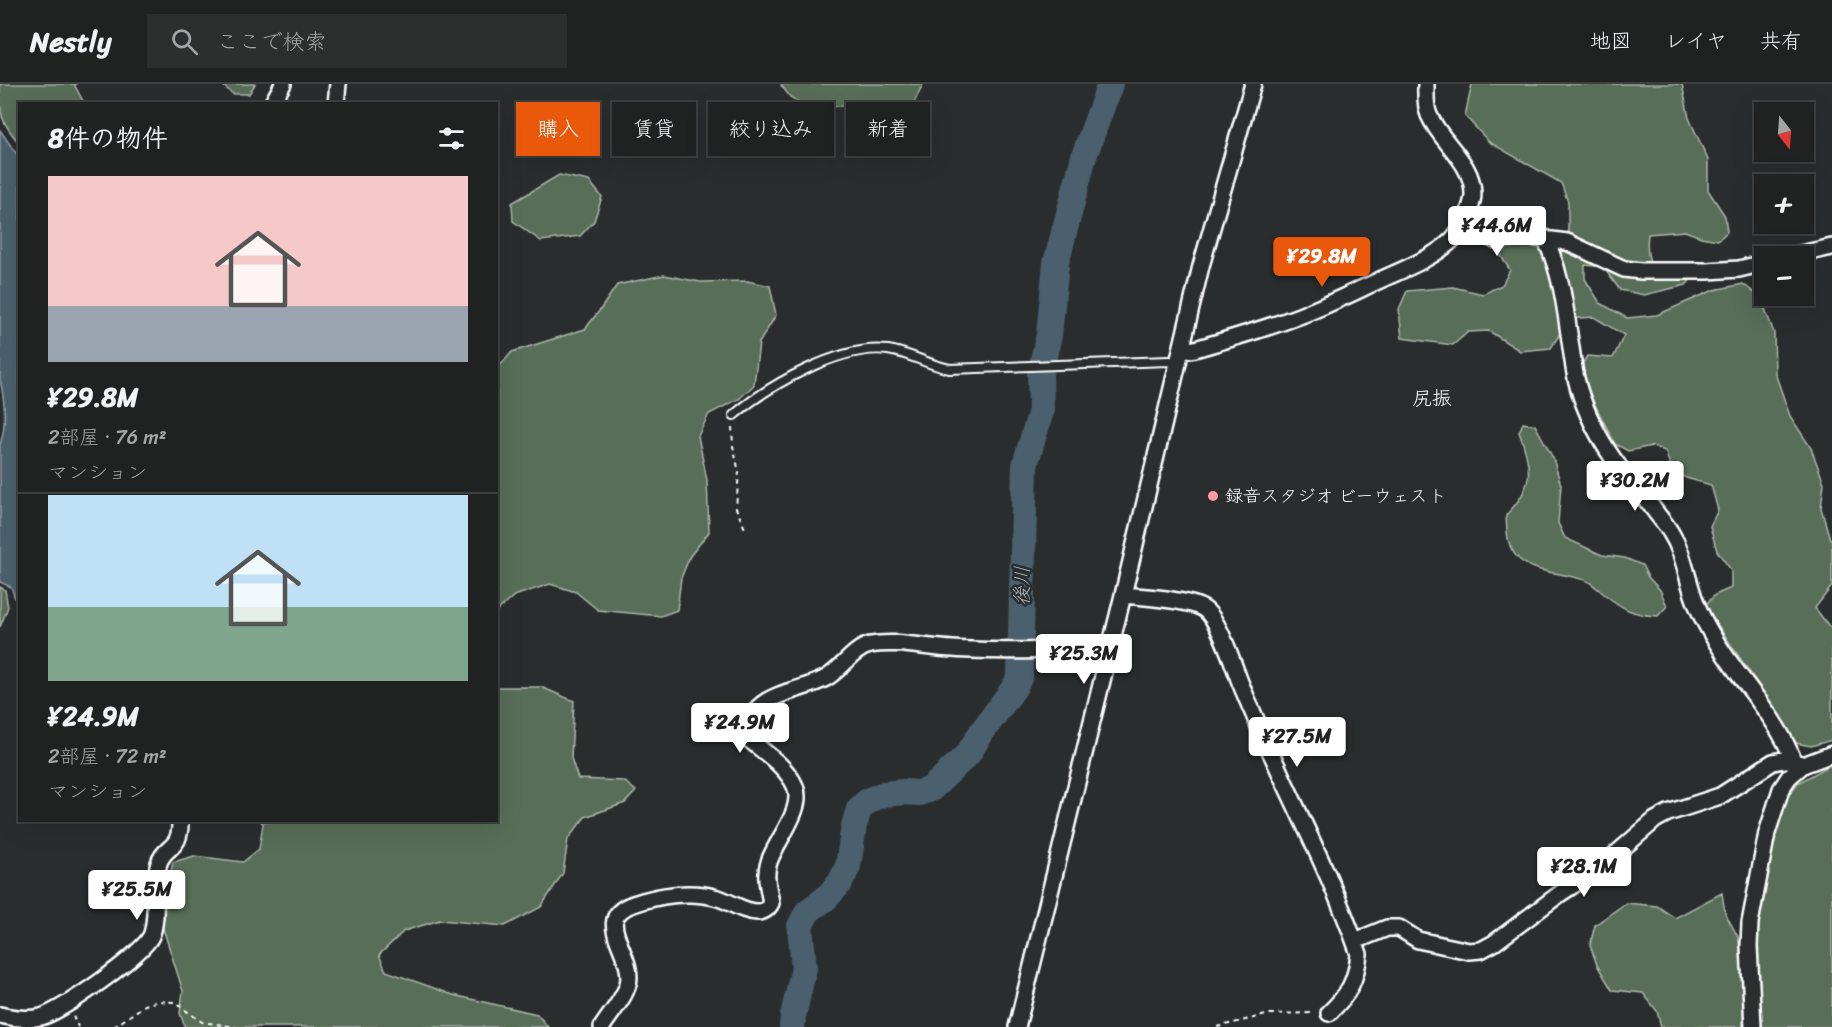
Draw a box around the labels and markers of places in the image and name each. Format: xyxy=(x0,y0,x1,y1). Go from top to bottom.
pin: ¥44.6M xyxy=(1448,206,1546,257)
pin: ¥29.8M xyxy=(1273,237,1371,288)
pin: ¥30.2M xyxy=(1586,461,1684,512)
place label: 録音スタジオ ビーウェスト xyxy=(1225,480,1447,512)
marker: 録音スタジオ ビーウェスト xyxy=(1206,489,1220,503)
pin: ¥25.3M xyxy=(1035,634,1133,685)
pin: ¥24.9M xyxy=(691,703,789,754)
pin: ¥27.5M xyxy=(1248,717,1346,768)
pin: ¥28.1M xyxy=(1535,847,1633,898)
pin: ¥25.5M xyxy=(88,870,186,921)

